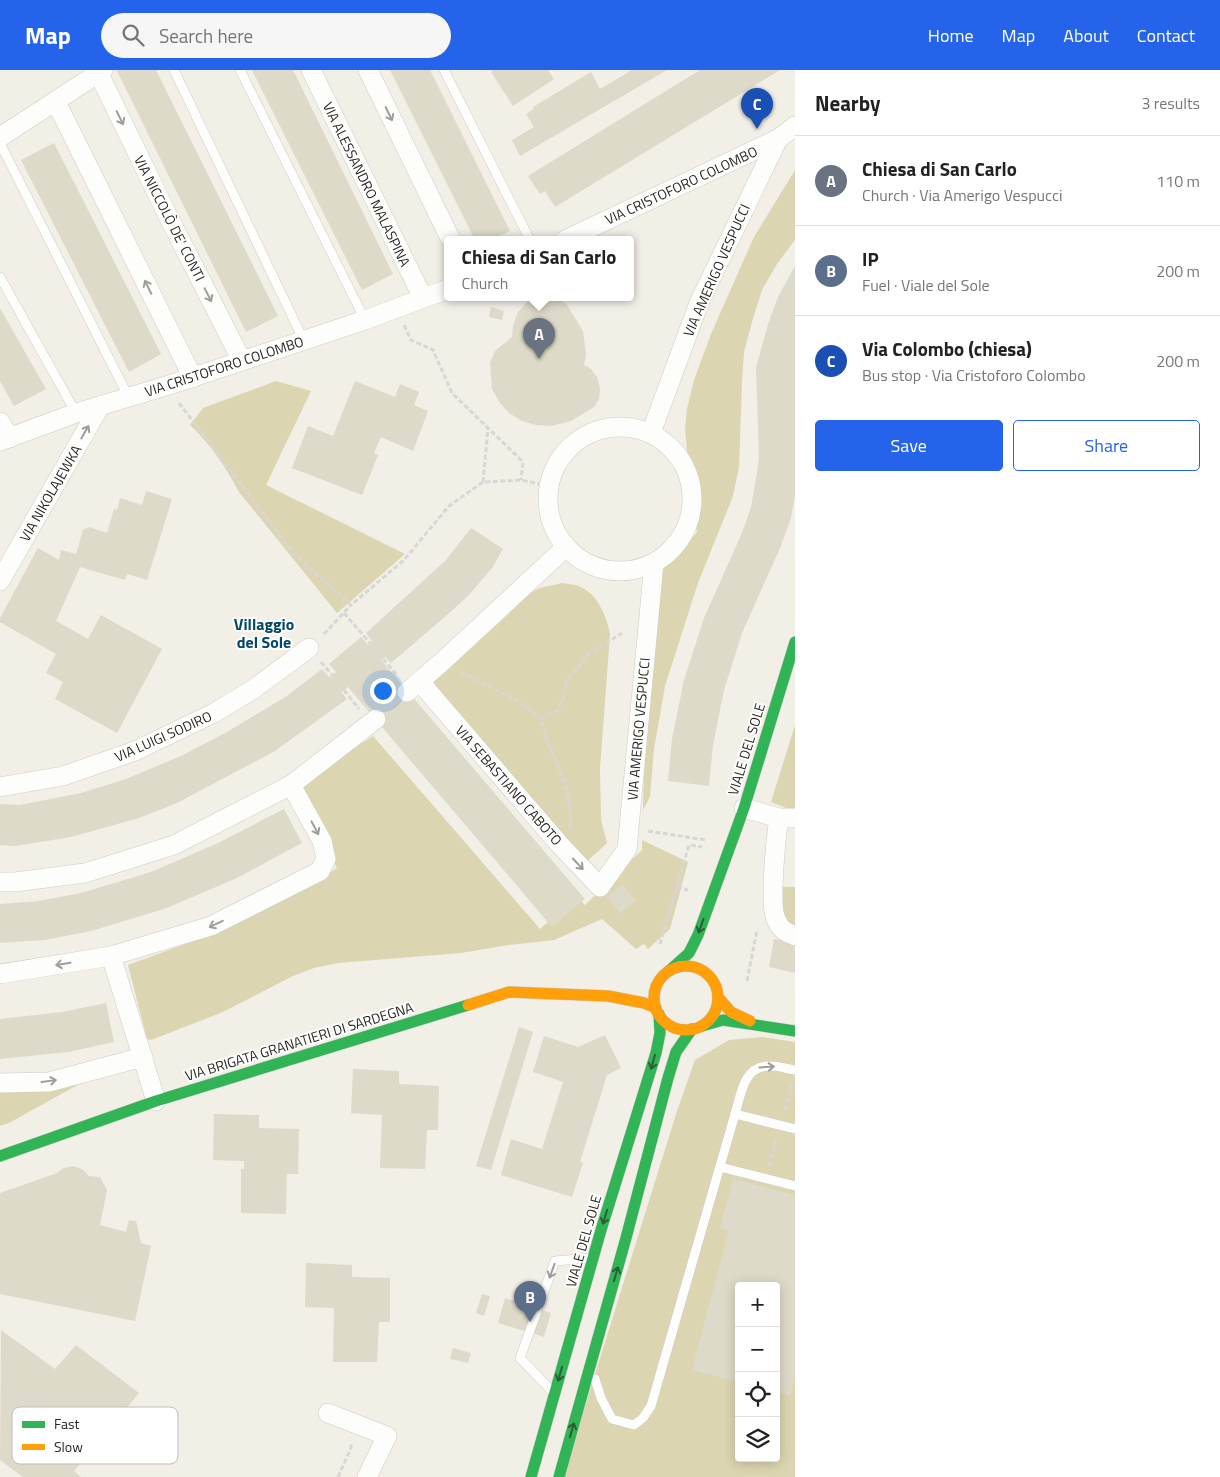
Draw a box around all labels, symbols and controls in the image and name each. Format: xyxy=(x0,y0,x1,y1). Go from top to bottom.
search box xyxy=(101,13,451,58)
text: Map xyxy=(25,17,71,53)
icon: search xyxy=(119,21,147,49)
text: Search here xyxy=(159,21,253,50)
text: Home xyxy=(928,22,974,49)
text: Map xyxy=(1002,22,1035,49)
text: About xyxy=(1063,22,1109,49)
text: Contact xyxy=(1137,22,1195,49)
text: Nearby xyxy=(815,87,880,119)
pin: C xyxy=(741,88,773,129)
text: 3 results xyxy=(1141,91,1200,115)
street label: VIA ALESSANDRO MALASPINA xyxy=(318,98,416,270)
one-way arrow xyxy=(385,106,394,121)
one-way arrow xyxy=(116,110,125,125)
street label: VIA CRISTOFORO COLOMBO xyxy=(601,140,761,230)
street label: VIA NICCOLÒ DE' CONTI xyxy=(129,151,211,285)
text: Chiesa di San Carlo xyxy=(862,154,1017,183)
text: A xyxy=(826,169,836,193)
text: 110 m xyxy=(1156,169,1200,193)
text: Church · Via Amerigo Vespucci xyxy=(862,183,1062,207)
street label: VIA AMERIGO VESPUCCI xyxy=(677,200,755,340)
popup xyxy=(444,236,634,301)
text: Chiesa di San Carlo xyxy=(462,242,616,271)
text: IP xyxy=(862,244,879,273)
text: B xyxy=(826,259,836,283)
text: 200 m xyxy=(1156,259,1200,283)
text: Church xyxy=(462,271,508,295)
text: Fuel · Viale del Sole xyxy=(862,273,990,297)
one-way arrow xyxy=(143,280,152,295)
one-way arrow xyxy=(203,287,213,302)
pin: A xyxy=(523,318,555,359)
street label: VIA CRISTOFORO COLOMBO xyxy=(142,330,306,402)
text: Via Colombo (chiesa) xyxy=(862,334,1032,363)
text: C xyxy=(827,349,835,373)
text: 200 m xyxy=(1156,349,1200,373)
text: Bus stop · Via Cristoforo Colombo xyxy=(862,363,1086,387)
button: Save xyxy=(815,420,1003,471)
button: Share xyxy=(1013,420,1200,471)
one-way arrow xyxy=(81,426,91,440)
street label: VIA NIKOLAJEWKA xyxy=(14,440,87,545)
district label: Villaggio del Sole xyxy=(234,612,294,654)
street label: VIA AMERIGO VESPUCCI xyxy=(621,657,655,801)
your location xyxy=(370,678,396,704)
street label: VIALE DEL SOLE xyxy=(722,700,770,798)
street label: VIA LUIGI SODIRO xyxy=(111,705,215,767)
street label: VIA SEBASTIANO CABOTO xyxy=(451,720,567,850)
one-way arrow xyxy=(310,820,320,835)
one-way arrow xyxy=(572,858,584,871)
one-way arrow xyxy=(696,917,705,933)
one-way arrow xyxy=(209,919,224,929)
one-way arrow xyxy=(56,959,72,969)
street label: VIA BRIGATA GRANATIERI DI SARDEGNA xyxy=(182,996,416,1086)
one-way arrow xyxy=(648,1054,658,1070)
one-way arrow xyxy=(759,1063,775,1072)
one-way arrow xyxy=(40,1075,56,1085)
street label: VIALE DEL SOLE xyxy=(560,1192,606,1290)
one-way arrow xyxy=(600,1209,610,1225)
one-way arrow xyxy=(547,1263,556,1279)
one-way arrow xyxy=(611,1266,621,1282)
pin: B xyxy=(514,1281,546,1322)
map controls xyxy=(735,1282,780,1462)
button: + xyxy=(735,1282,780,1327)
button: − xyxy=(735,1327,780,1372)
one-way arrow xyxy=(555,1365,565,1381)
button: locate xyxy=(735,1372,780,1417)
legend xyxy=(12,1407,178,1464)
text: Fast xyxy=(54,1413,79,1434)
button: layers xyxy=(735,1417,780,1462)
one-way arrow xyxy=(567,1422,577,1438)
text: Slow xyxy=(54,1436,83,1457)

